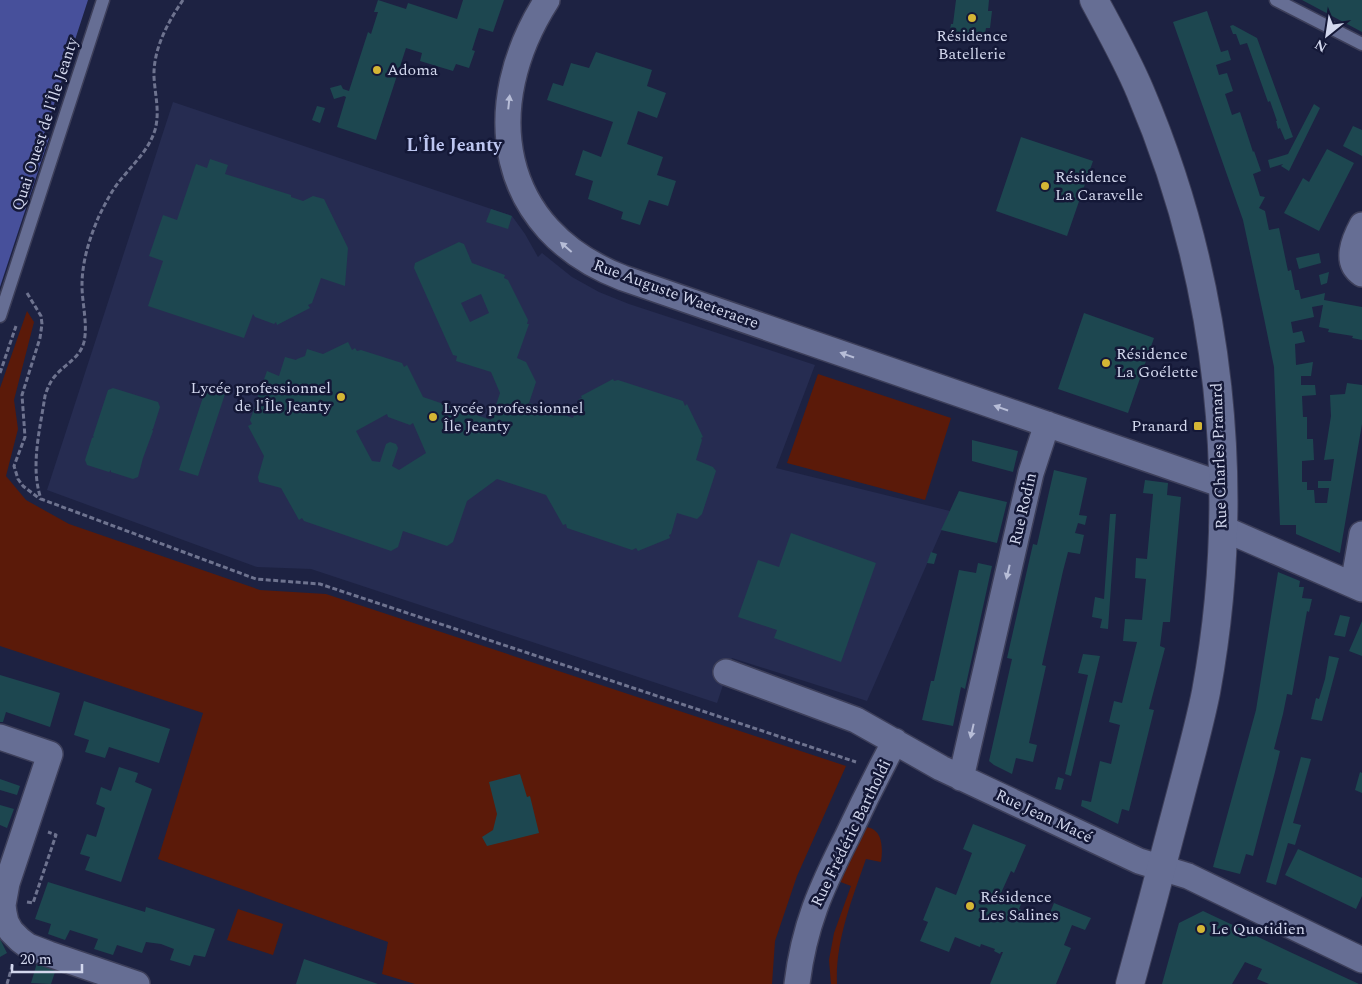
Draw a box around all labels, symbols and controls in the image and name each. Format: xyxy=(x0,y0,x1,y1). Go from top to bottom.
north arrow xyxy=(1302,10,1352,60)
marker: Résidence Batellerie xyxy=(966,12,978,24)
place label: Résidence Batellerie xyxy=(936,24,1008,66)
street label: Quai Ouest de l'Île Jeanty xyxy=(6,33,85,214)
text: N xyxy=(1311,34,1331,58)
place label: Adoma xyxy=(387,58,438,82)
marker: Adoma xyxy=(371,64,383,76)
one-way arrow xyxy=(505,94,513,110)
district label: L'Île Jeanty xyxy=(406,132,503,159)
place label: Résidence La Caravelle xyxy=(1055,165,1143,207)
marker: Résidence La Caravelle xyxy=(1039,180,1051,192)
one-way arrow xyxy=(560,241,573,252)
street label: Rue Auguste Waeteraere xyxy=(590,253,762,335)
place label: Résidence La Goélette xyxy=(1116,342,1198,384)
one-way arrow xyxy=(839,351,854,359)
marker: Résidence La Goélette xyxy=(1100,357,1112,369)
place label: Lycée professionnel de l'Île Jeanty xyxy=(191,376,332,418)
street label: Rue Charles Pranard xyxy=(1204,382,1234,530)
marker: Lycée professionnel de l'Île Jeanty xyxy=(335,391,347,403)
place label: Lycée professionnel Île Jeanty xyxy=(443,396,583,438)
one-way arrow xyxy=(993,404,1008,412)
marker: Lycée professionnel Île Jeanty xyxy=(427,411,439,423)
place label: Pranard xyxy=(1131,414,1188,438)
marker: Pranard xyxy=(1192,420,1204,432)
street label: Rue Rodin xyxy=(1003,470,1043,548)
one-way arrow xyxy=(1004,565,1012,580)
one-way arrow xyxy=(968,723,976,738)
street label: Rue Frédéric Bartholdi xyxy=(805,755,897,911)
street label: Rue Jean Macé xyxy=(991,783,1097,849)
place label: Résidence Les Salines xyxy=(980,885,1059,927)
marker: Résidence Les Salines xyxy=(964,900,976,912)
place label: Le Quotidien xyxy=(1211,917,1305,941)
marker: Le Quotidien xyxy=(1195,923,1207,935)
scale bar xyxy=(12,942,82,974)
text: 20 m xyxy=(20,948,52,971)

